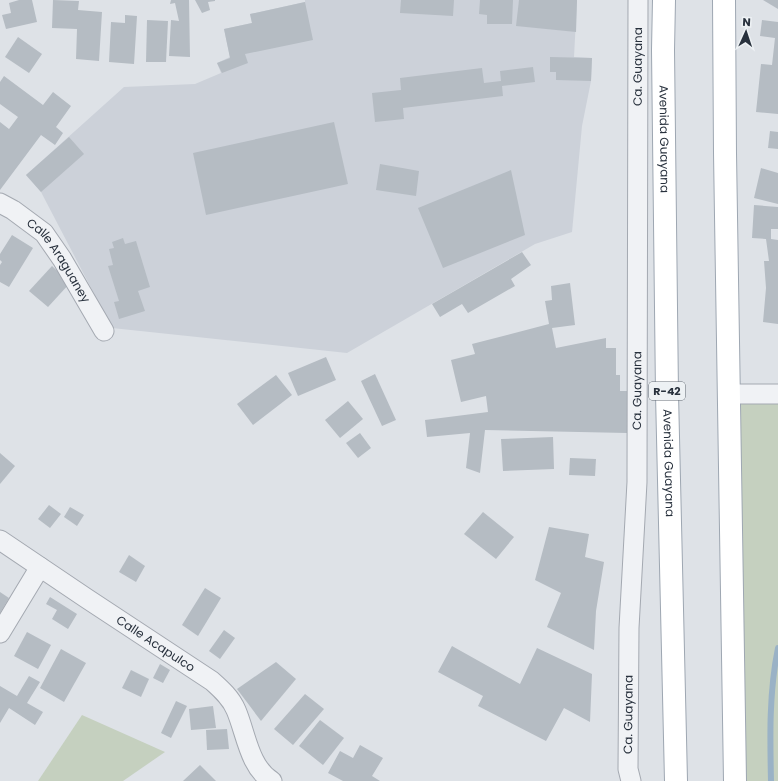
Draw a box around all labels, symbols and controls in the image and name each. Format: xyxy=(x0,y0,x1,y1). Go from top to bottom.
north arrow xyxy=(726,12,766,52)
text: N xyxy=(742,14,751,30)
street label: Ca. Guayana xyxy=(629,27,646,106)
street label: Avenida Guayana xyxy=(655,85,674,193)
street label: Calle Araguaney xyxy=(23,214,95,306)
street label: Ca. Guayana xyxy=(628,351,645,430)
road number: R-42 xyxy=(649,382,685,400)
street label: Avenida Guayana xyxy=(659,409,679,517)
street label: Calle Acapulco xyxy=(113,611,199,676)
street label: Ca. Guayana xyxy=(619,675,637,754)

